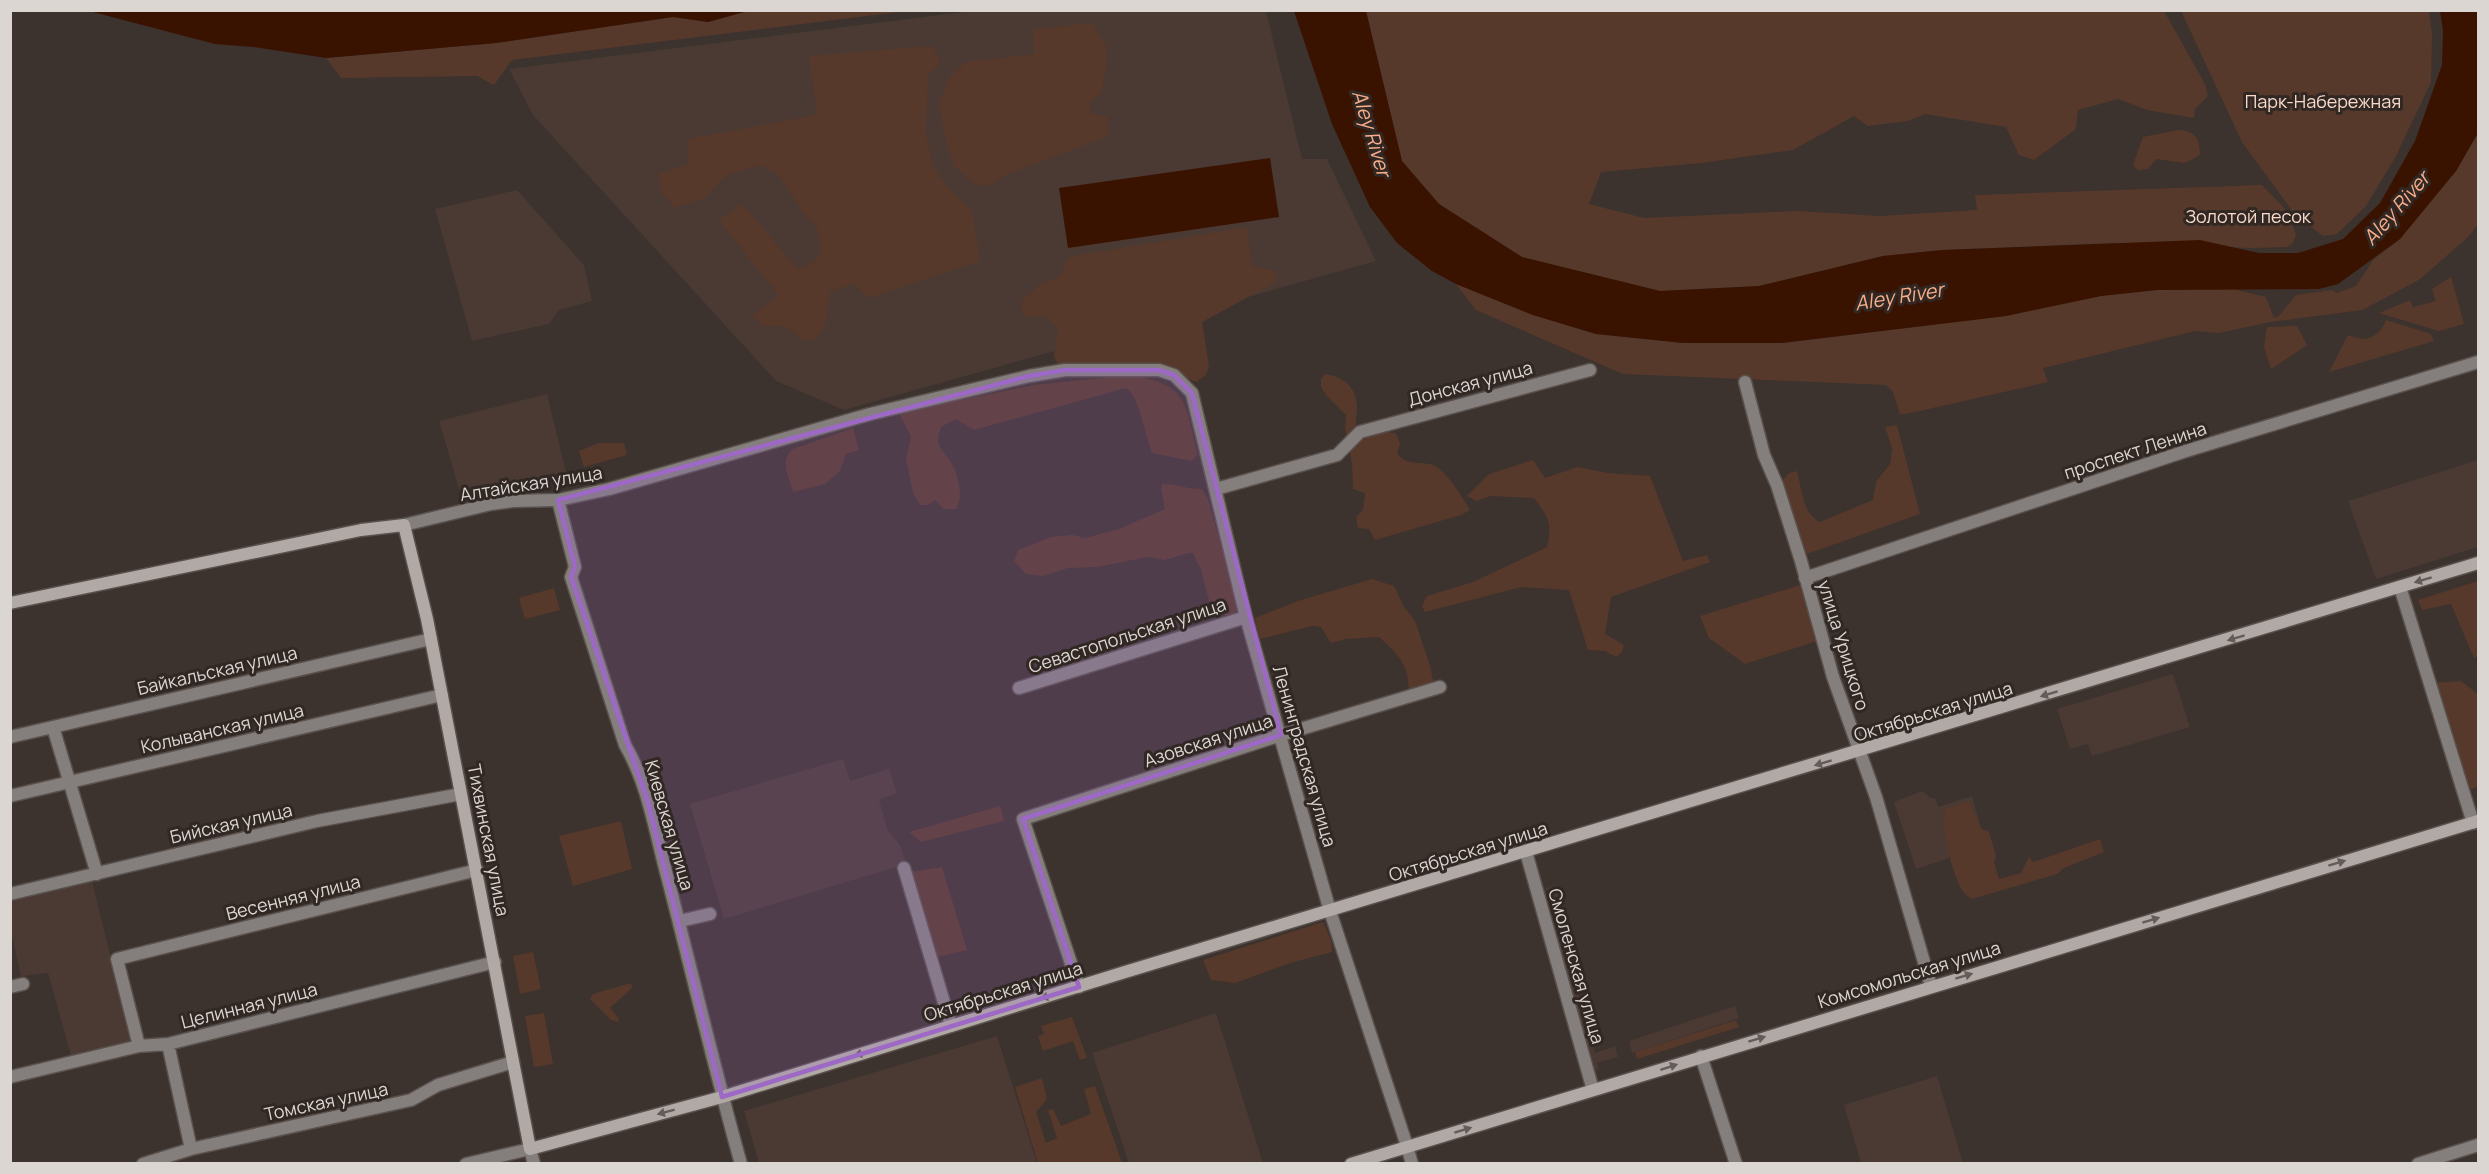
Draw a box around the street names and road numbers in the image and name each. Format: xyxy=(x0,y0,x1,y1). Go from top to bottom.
street label: Донская улица xyxy=(1405,355,1535,411)
street label: проспект Ленина xyxy=(2061,416,2209,484)
street label: Алтайская улица xyxy=(458,460,604,506)
street label: улица Урицкого xyxy=(1813,577,1875,713)
street label: Севастопольская улица xyxy=(1025,592,1229,678)
street label: Байкальская улица xyxy=(135,640,299,700)
street label: Ленинградская улица xyxy=(1268,662,1342,850)
street label: Октябрьская улица xyxy=(1851,675,2015,747)
street label: Колыванская улица xyxy=(138,698,306,758)
street label: Азовская улица xyxy=(1141,708,1275,772)
street label: Киевская улица xyxy=(640,757,700,893)
street label: Тихвинская улица xyxy=(463,762,515,918)
street label: Бийская улица xyxy=(168,797,294,849)
street label: Октябрьская улица xyxy=(1386,815,1550,887)
street label: Весенняя улица xyxy=(223,869,363,925)
street label: Смоленская улица xyxy=(1543,885,1611,1047)
street label: Комсомольская улица xyxy=(1815,935,2003,1013)
street label: Октябрьская улица xyxy=(921,955,1085,1027)
street label: Целинная улица xyxy=(178,976,320,1034)
street label: Томская улица xyxy=(262,1076,390,1126)

